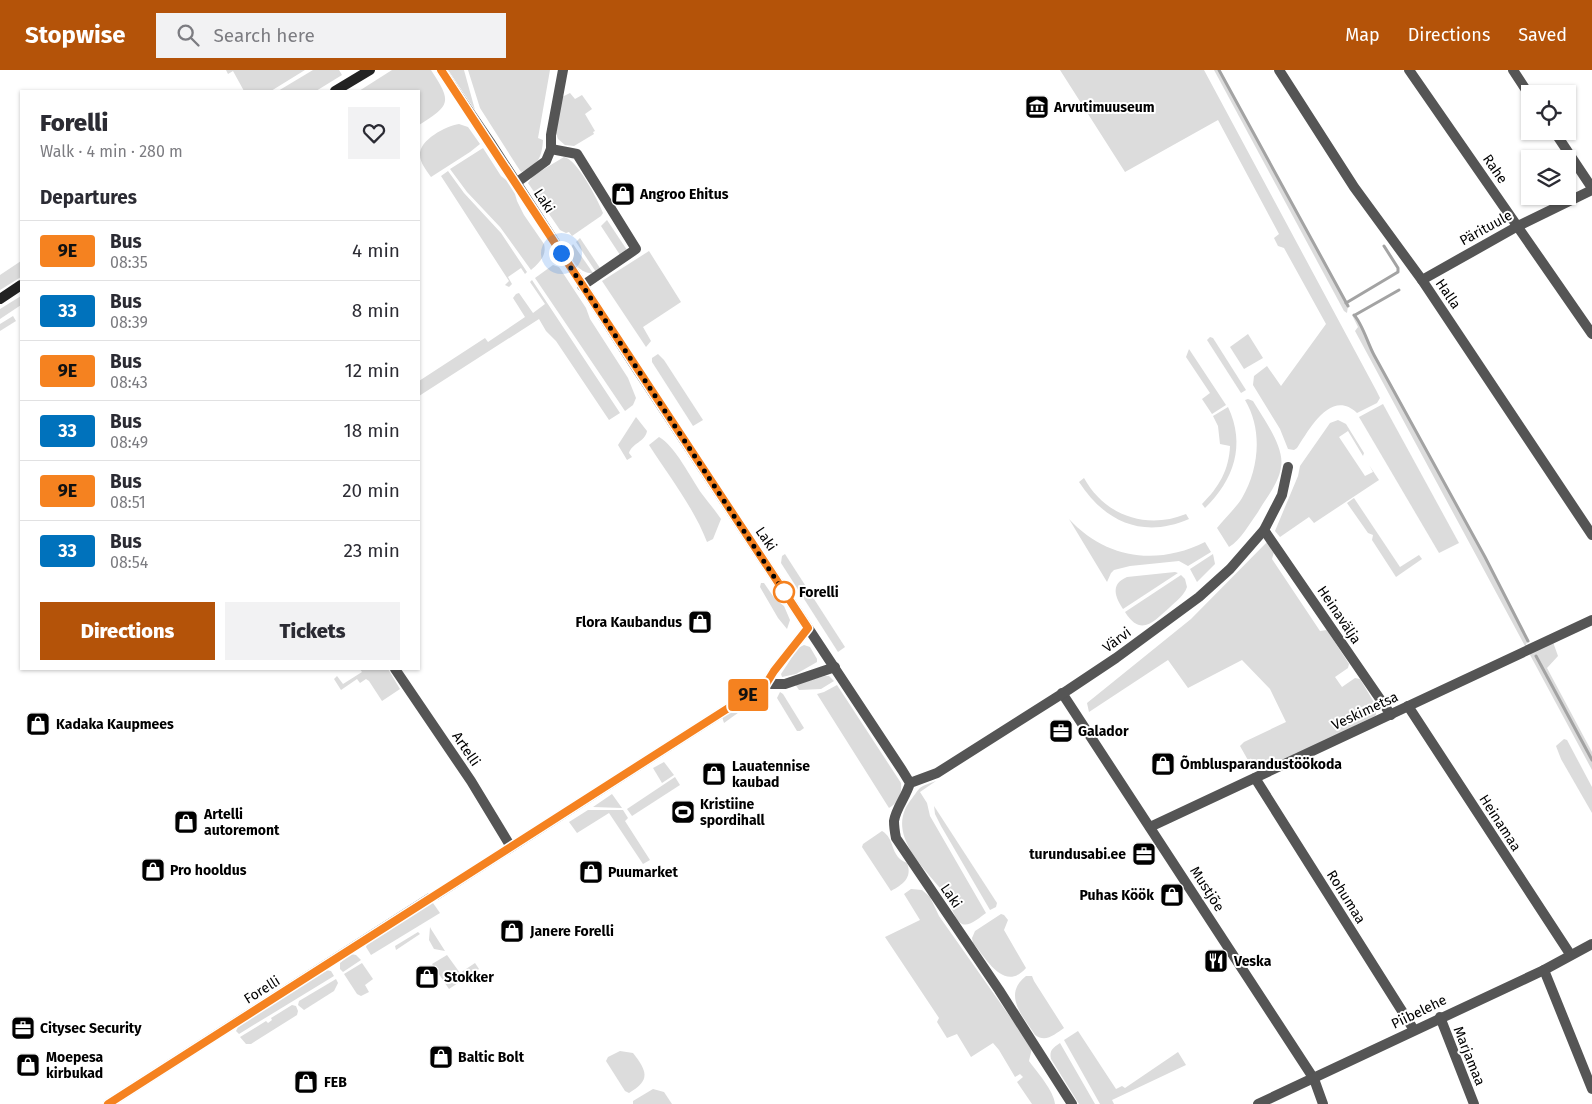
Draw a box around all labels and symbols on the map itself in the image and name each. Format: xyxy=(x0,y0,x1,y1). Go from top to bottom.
museum icon: Arvutimuuseum xyxy=(1024,94,1050,120)
place label: Arvutimuuseum xyxy=(1053,99,1155,116)
street label: Rahe xyxy=(1479,151,1511,187)
shop icon: Angroo Ehitus xyxy=(610,181,636,207)
street label: Laki xyxy=(530,186,558,216)
place label: Angroo Ehitus xyxy=(639,186,729,203)
street label: Pärituule xyxy=(1457,207,1515,249)
your location xyxy=(549,241,574,266)
street label: Halla xyxy=(1432,276,1464,312)
street label: Laki xyxy=(752,524,780,554)
marker: Forelli xyxy=(773,581,795,603)
street label: Heinavälja xyxy=(1313,583,1365,647)
place label: Forelli xyxy=(799,584,839,601)
shop icon: Flora Kaubandus xyxy=(687,609,713,635)
place label: Flora Kaubandus xyxy=(575,614,682,631)
street label: Värvi xyxy=(1099,624,1135,656)
line badge: 9E xyxy=(726,679,770,711)
street label: Veskimetsa xyxy=(1329,688,1401,734)
shop icon: Kadaka Kaupmees xyxy=(25,711,51,737)
place label: Kadaka Kaupmees xyxy=(56,716,174,733)
office icon: Galador xyxy=(1048,718,1074,744)
place label: Galador xyxy=(1078,723,1129,740)
street label: Artelli xyxy=(448,728,484,770)
shop icon: Õmblusparandustöökoda xyxy=(1150,751,1176,777)
place label: Õmblusparandustöökoda xyxy=(1180,755,1342,773)
place label: Lauatennise kaubad xyxy=(732,758,810,791)
shop icon: Lauatennise kaubad xyxy=(701,761,727,787)
street label: Heinamaa xyxy=(1475,792,1525,854)
place label: Kristiine spordihall xyxy=(700,796,766,829)
sports icon: Kristiine spordihall xyxy=(670,799,696,825)
place label: Artelli autoremont xyxy=(203,806,280,839)
shop icon: Artelli autoremont xyxy=(173,809,199,835)
office icon: turundusabi.ee xyxy=(1131,841,1157,867)
place label: turundusabi.ee xyxy=(1029,846,1126,863)
shop icon: Pro hooldus xyxy=(140,857,166,883)
shop icon: Puumarket xyxy=(578,859,604,885)
place label: Pro hooldus xyxy=(170,862,247,879)
street label: Mustjõe xyxy=(1186,863,1228,915)
place label: Puumarket xyxy=(608,864,678,881)
street label: Rohumaa xyxy=(1323,867,1369,927)
street label: Laki xyxy=(937,881,965,911)
shop icon: Puhas Köök xyxy=(1159,882,1185,908)
place label: Puhas Köök xyxy=(1080,887,1154,904)
shop icon: Janere Forelli xyxy=(499,918,525,944)
place label: Janere Forelli xyxy=(529,923,614,940)
restaurant icon: Veska xyxy=(1203,948,1229,974)
place label: Veska xyxy=(1233,953,1272,970)
shop icon: Stokker xyxy=(414,964,440,990)
place label: Stokker xyxy=(444,969,494,986)
street label: Forelli xyxy=(241,972,283,1008)
street label: Piibelehe xyxy=(1389,991,1449,1033)
office icon: Citysec Security xyxy=(10,1015,36,1041)
place label: Citysec Security xyxy=(40,1020,142,1037)
street label: Marjamaa xyxy=(1449,1024,1489,1088)
shop icon: Baltic Bolt xyxy=(428,1044,454,1070)
place label: Moepesa kirbukad xyxy=(46,1049,104,1082)
place label: Baltic Bolt xyxy=(458,1049,525,1066)
shop icon: Moepesa kirbukad xyxy=(15,1052,41,1078)
shop icon: FEB xyxy=(293,1069,319,1095)
place label: FEB xyxy=(324,1074,347,1091)

